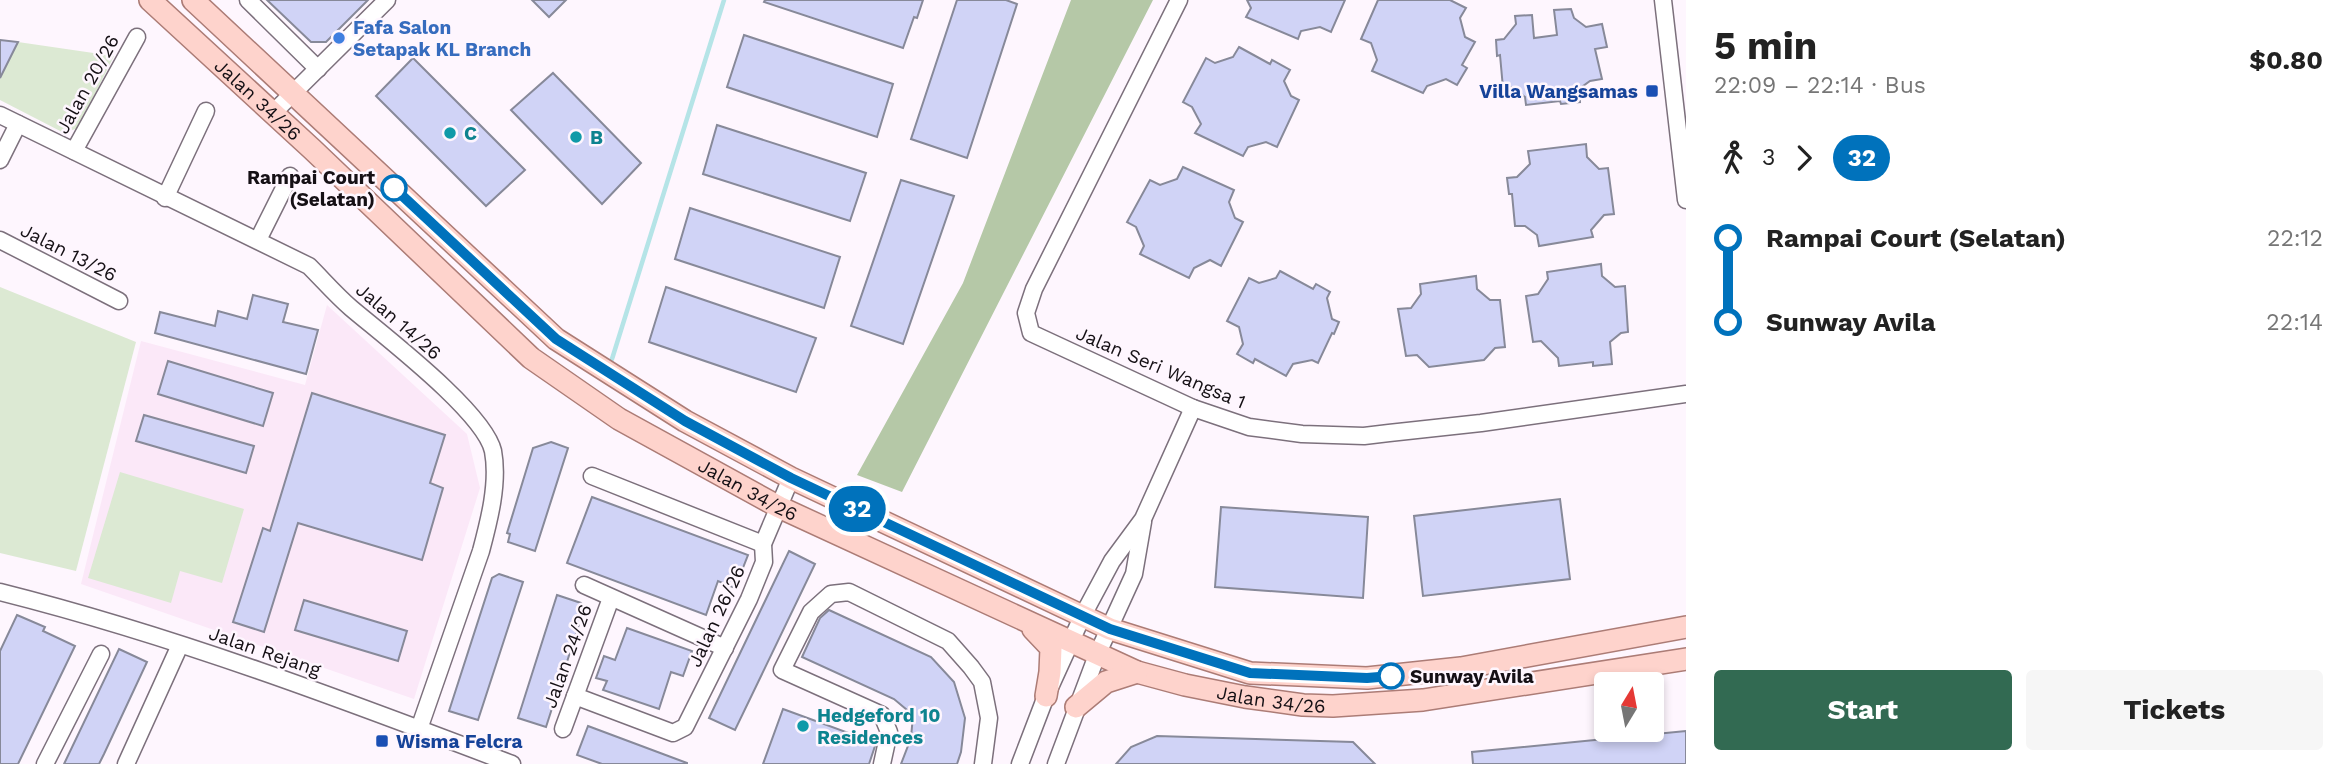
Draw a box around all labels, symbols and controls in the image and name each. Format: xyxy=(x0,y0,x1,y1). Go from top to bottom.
place label: Fafa Salon Setapak KL Branch xyxy=(353,16,531,61)
text: 5 min xyxy=(1714,24,1817,68)
marker: Fafa Salon Setapak KL Branch xyxy=(331,30,347,46)
street label: Jalan 20/26 xyxy=(51,31,124,138)
text: $0.80 xyxy=(2249,45,2323,75)
street label: Jalan 34/26 xyxy=(210,54,306,145)
text: 22:09 – 22:14 · Bus xyxy=(1714,72,1926,99)
place label: Villa Wangsamas xyxy=(1479,80,1638,103)
marker: Villa Wangsamas xyxy=(1644,83,1660,99)
place label: C xyxy=(464,122,477,145)
marker: C xyxy=(442,125,458,141)
place label: B xyxy=(590,126,603,149)
marker: B xyxy=(568,129,584,145)
icon: walk xyxy=(1714,139,1752,177)
icon: forward xyxy=(1785,139,1823,177)
text: 3 xyxy=(1762,144,1775,171)
text: 32 xyxy=(1847,144,1876,172)
place label: Rampai Court (Selatan) xyxy=(247,166,376,211)
marker: Rampai Court (Selatan) xyxy=(381,175,407,201)
street label: Jalan 13/26 xyxy=(17,218,121,287)
text: Rampai Court (Selatan) xyxy=(1766,223,2066,253)
text: 22:12 xyxy=(2267,225,2323,252)
street label: Jalan 14/26 xyxy=(351,278,446,365)
text: Sunway Avila xyxy=(1766,307,1935,337)
text: 22:14 xyxy=(2266,309,2323,336)
street label: Jalan Seri Wangsa 1 xyxy=(1073,321,1249,414)
street label: Jalan 34/26 xyxy=(694,454,801,526)
line badge: 32 xyxy=(826,486,888,532)
text: 32 xyxy=(843,495,871,523)
street label: Jalan 26/26 xyxy=(683,562,750,671)
street label: Jalan 24/26 xyxy=(538,601,597,711)
street label: Jalan Rejang xyxy=(206,622,325,682)
marker: Sunway Avila xyxy=(1378,663,1404,689)
place label: Sunway Avila xyxy=(1410,665,1534,688)
button: Start xyxy=(1714,670,2012,750)
button: Tickets xyxy=(2026,670,2323,750)
north arrow xyxy=(1594,672,1664,742)
map controls xyxy=(1594,672,1664,742)
street label: Jalan 34/26 xyxy=(1215,681,1326,718)
place label: Hedgeford 10 Residences xyxy=(817,704,940,749)
marker: Hedgeford 10 Residences xyxy=(795,718,811,734)
place label: Wisma Felcra xyxy=(396,730,522,753)
marker: Wisma Felcra xyxy=(374,733,390,749)

